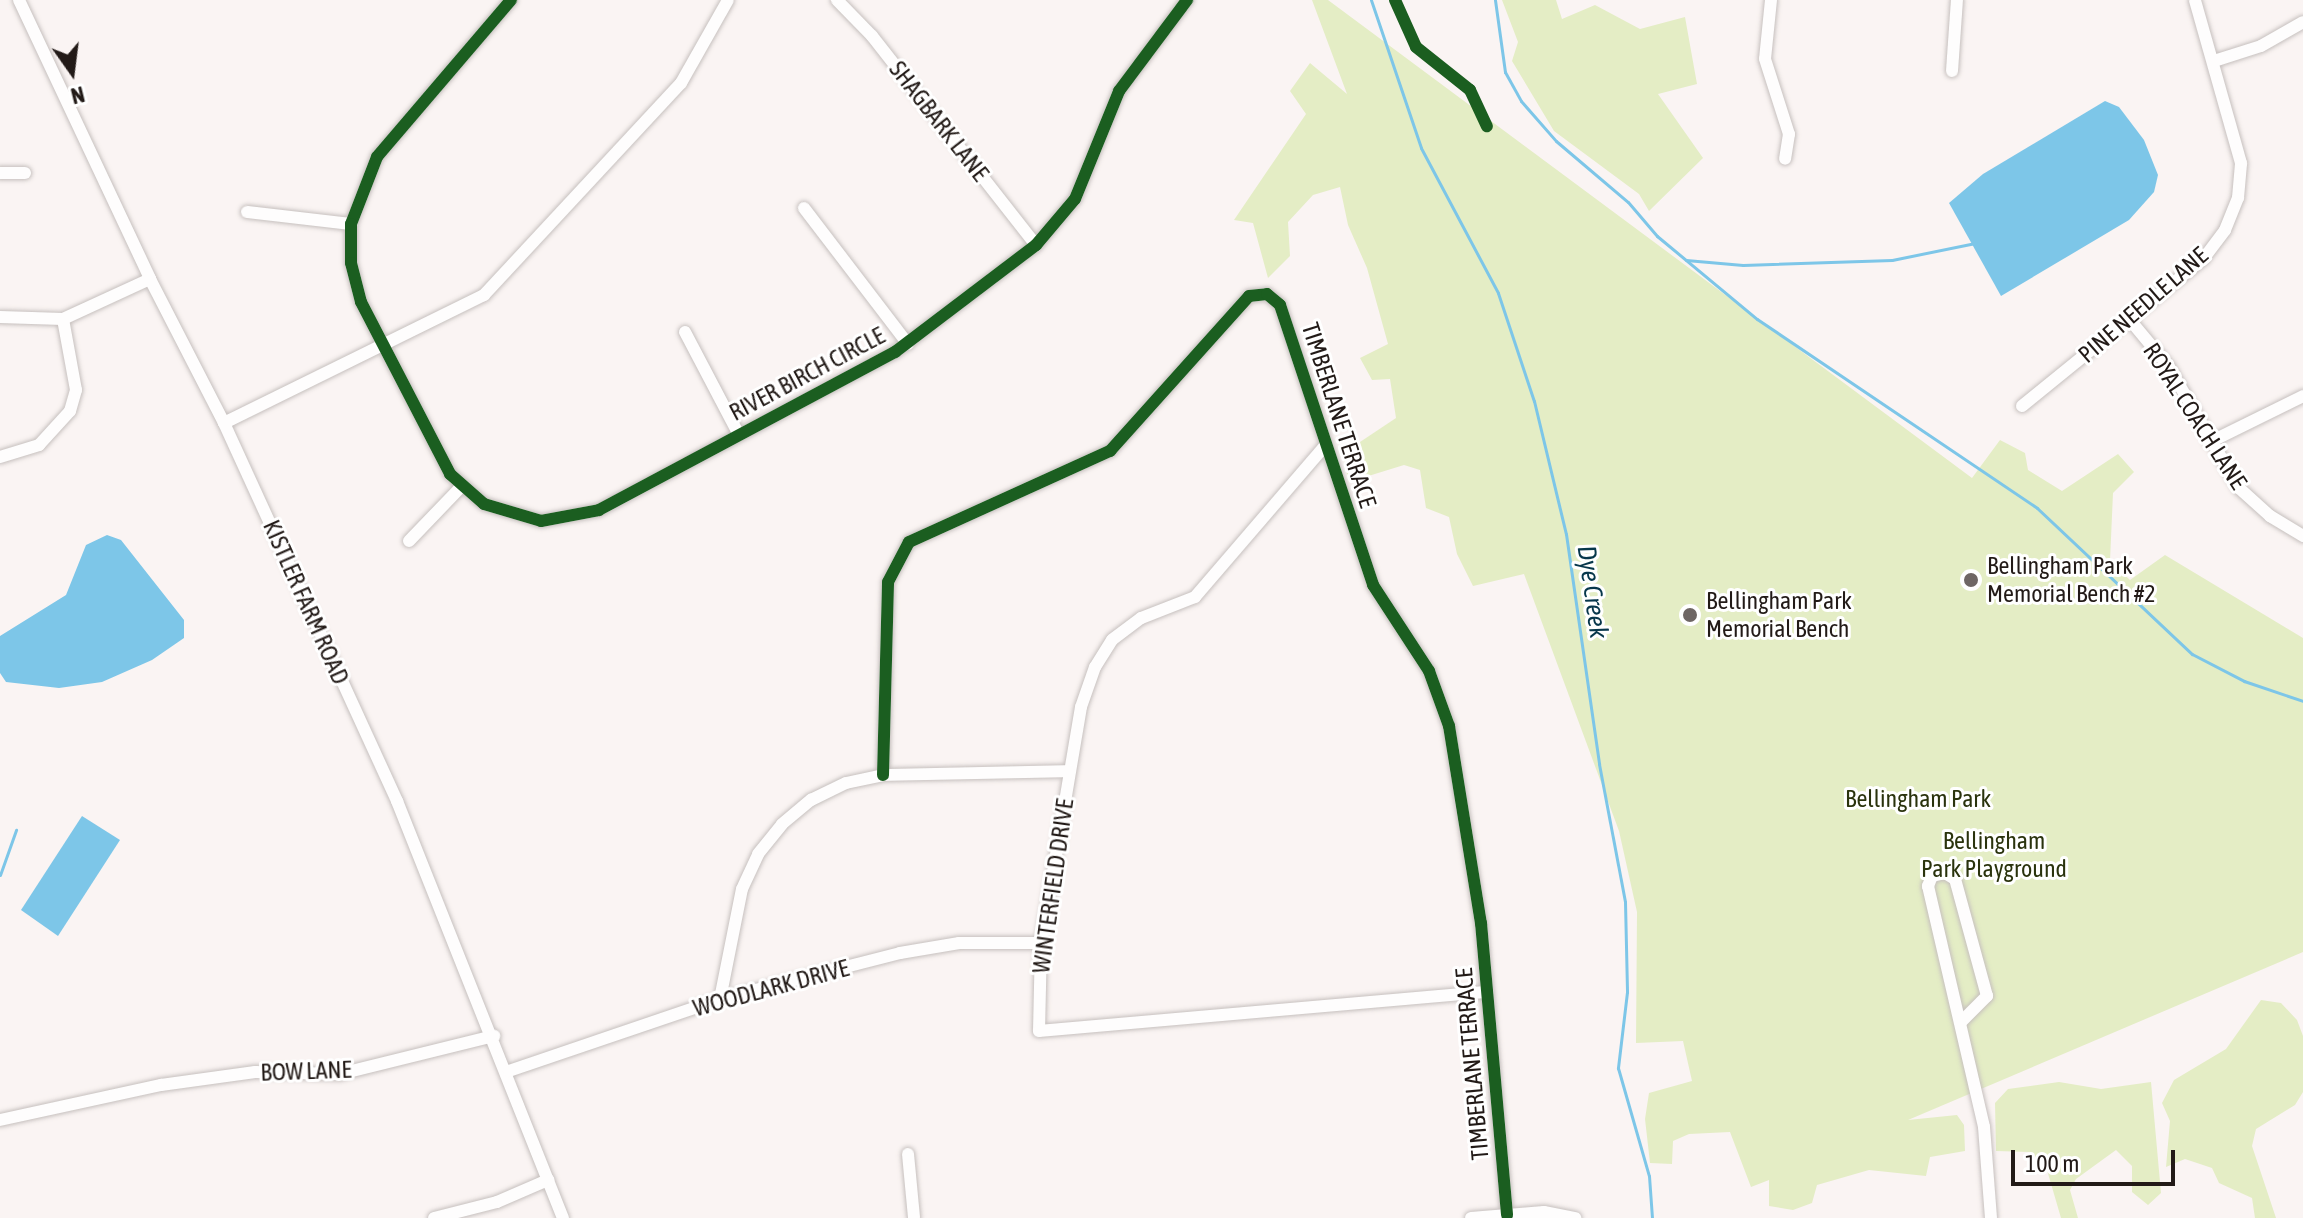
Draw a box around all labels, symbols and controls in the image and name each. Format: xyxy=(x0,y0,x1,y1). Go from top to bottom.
north arrow xyxy=(32,32,112,112)
street label: SHAGBARK LANE xyxy=(883,55,995,187)
text: N xyxy=(68,81,87,109)
street label: PINE NEEDLE LANE xyxy=(2072,241,2214,369)
street label: TIMBERLANE TERRACE xyxy=(1296,319,1382,511)
street label: RIVER BIRCH CIRCLE xyxy=(724,321,890,427)
street label: ROYAL COACH LANE xyxy=(2137,338,2253,494)
street label: KISTLER FARM ROAD xyxy=(257,515,355,689)
water label: Dye Creek xyxy=(1570,544,1614,640)
place label: Bellingham Park Memorial Bench #2 xyxy=(1987,552,2156,608)
marker: Bellingham Park Memorial Bench #2 xyxy=(1962,571,1980,589)
place label: Bellingham Park Memorial Bench xyxy=(1706,587,1852,643)
marker: Bellingham Park Memorial Bench xyxy=(1681,606,1699,624)
park label: Bellingham Park xyxy=(1845,785,1991,813)
street label: WINTERFIELD DRIVE xyxy=(1026,797,1080,975)
park label: Bellingham Park Playground xyxy=(1921,827,2067,883)
street label: WOODLARK DRIVE xyxy=(690,953,852,1023)
street label: TIMBERLANE TERRACE xyxy=(1449,967,1495,1161)
street label: BOW LANE xyxy=(260,1055,352,1087)
scale bar xyxy=(2015,1134,2179,1184)
text: 100 m xyxy=(2025,1150,2079,1177)

